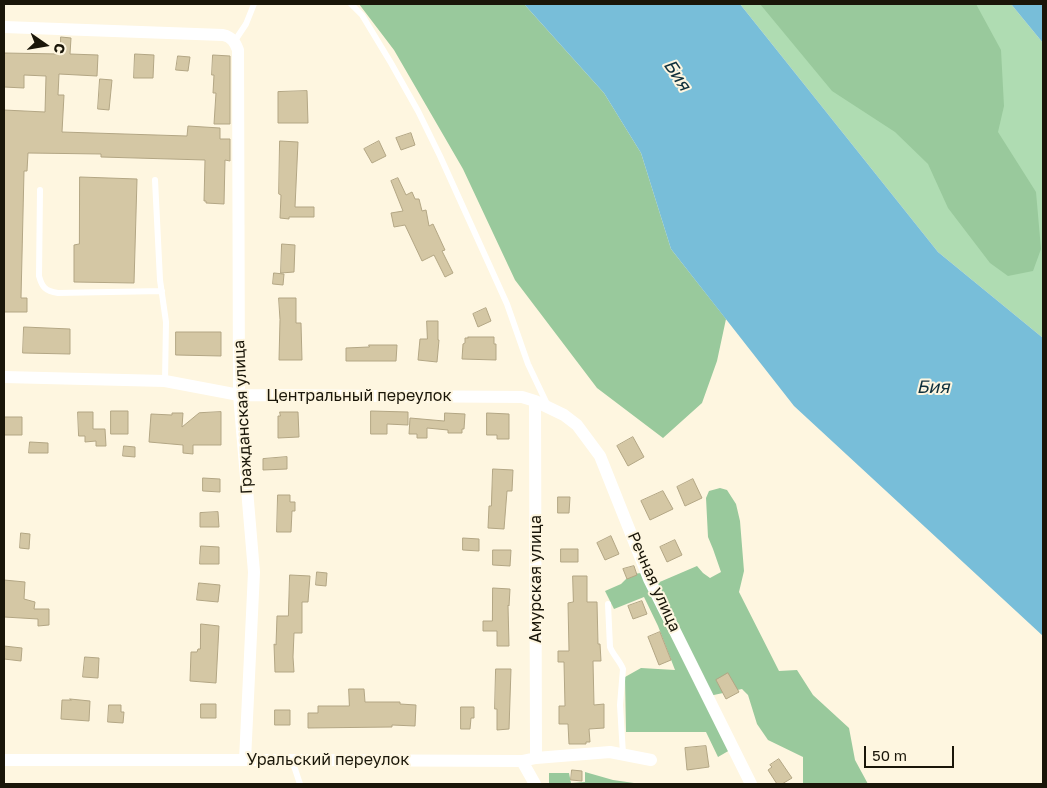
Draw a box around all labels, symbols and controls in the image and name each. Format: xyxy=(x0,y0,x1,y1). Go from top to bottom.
north arrow xyxy=(20,20,70,70)
text: С xyxy=(51,42,70,55)
water label: Бия xyxy=(659,55,695,95)
street label: Гражданская улица xyxy=(229,339,257,495)
water label: Бия xyxy=(916,376,950,398)
street label: Центральный переулок xyxy=(266,386,452,406)
street label: Амурская улица xyxy=(526,515,546,643)
street label: Речная улица xyxy=(623,529,685,635)
scale bar xyxy=(867,736,957,768)
text: 50 m xyxy=(872,746,907,764)
street label: Уральский переулок xyxy=(247,750,409,770)

